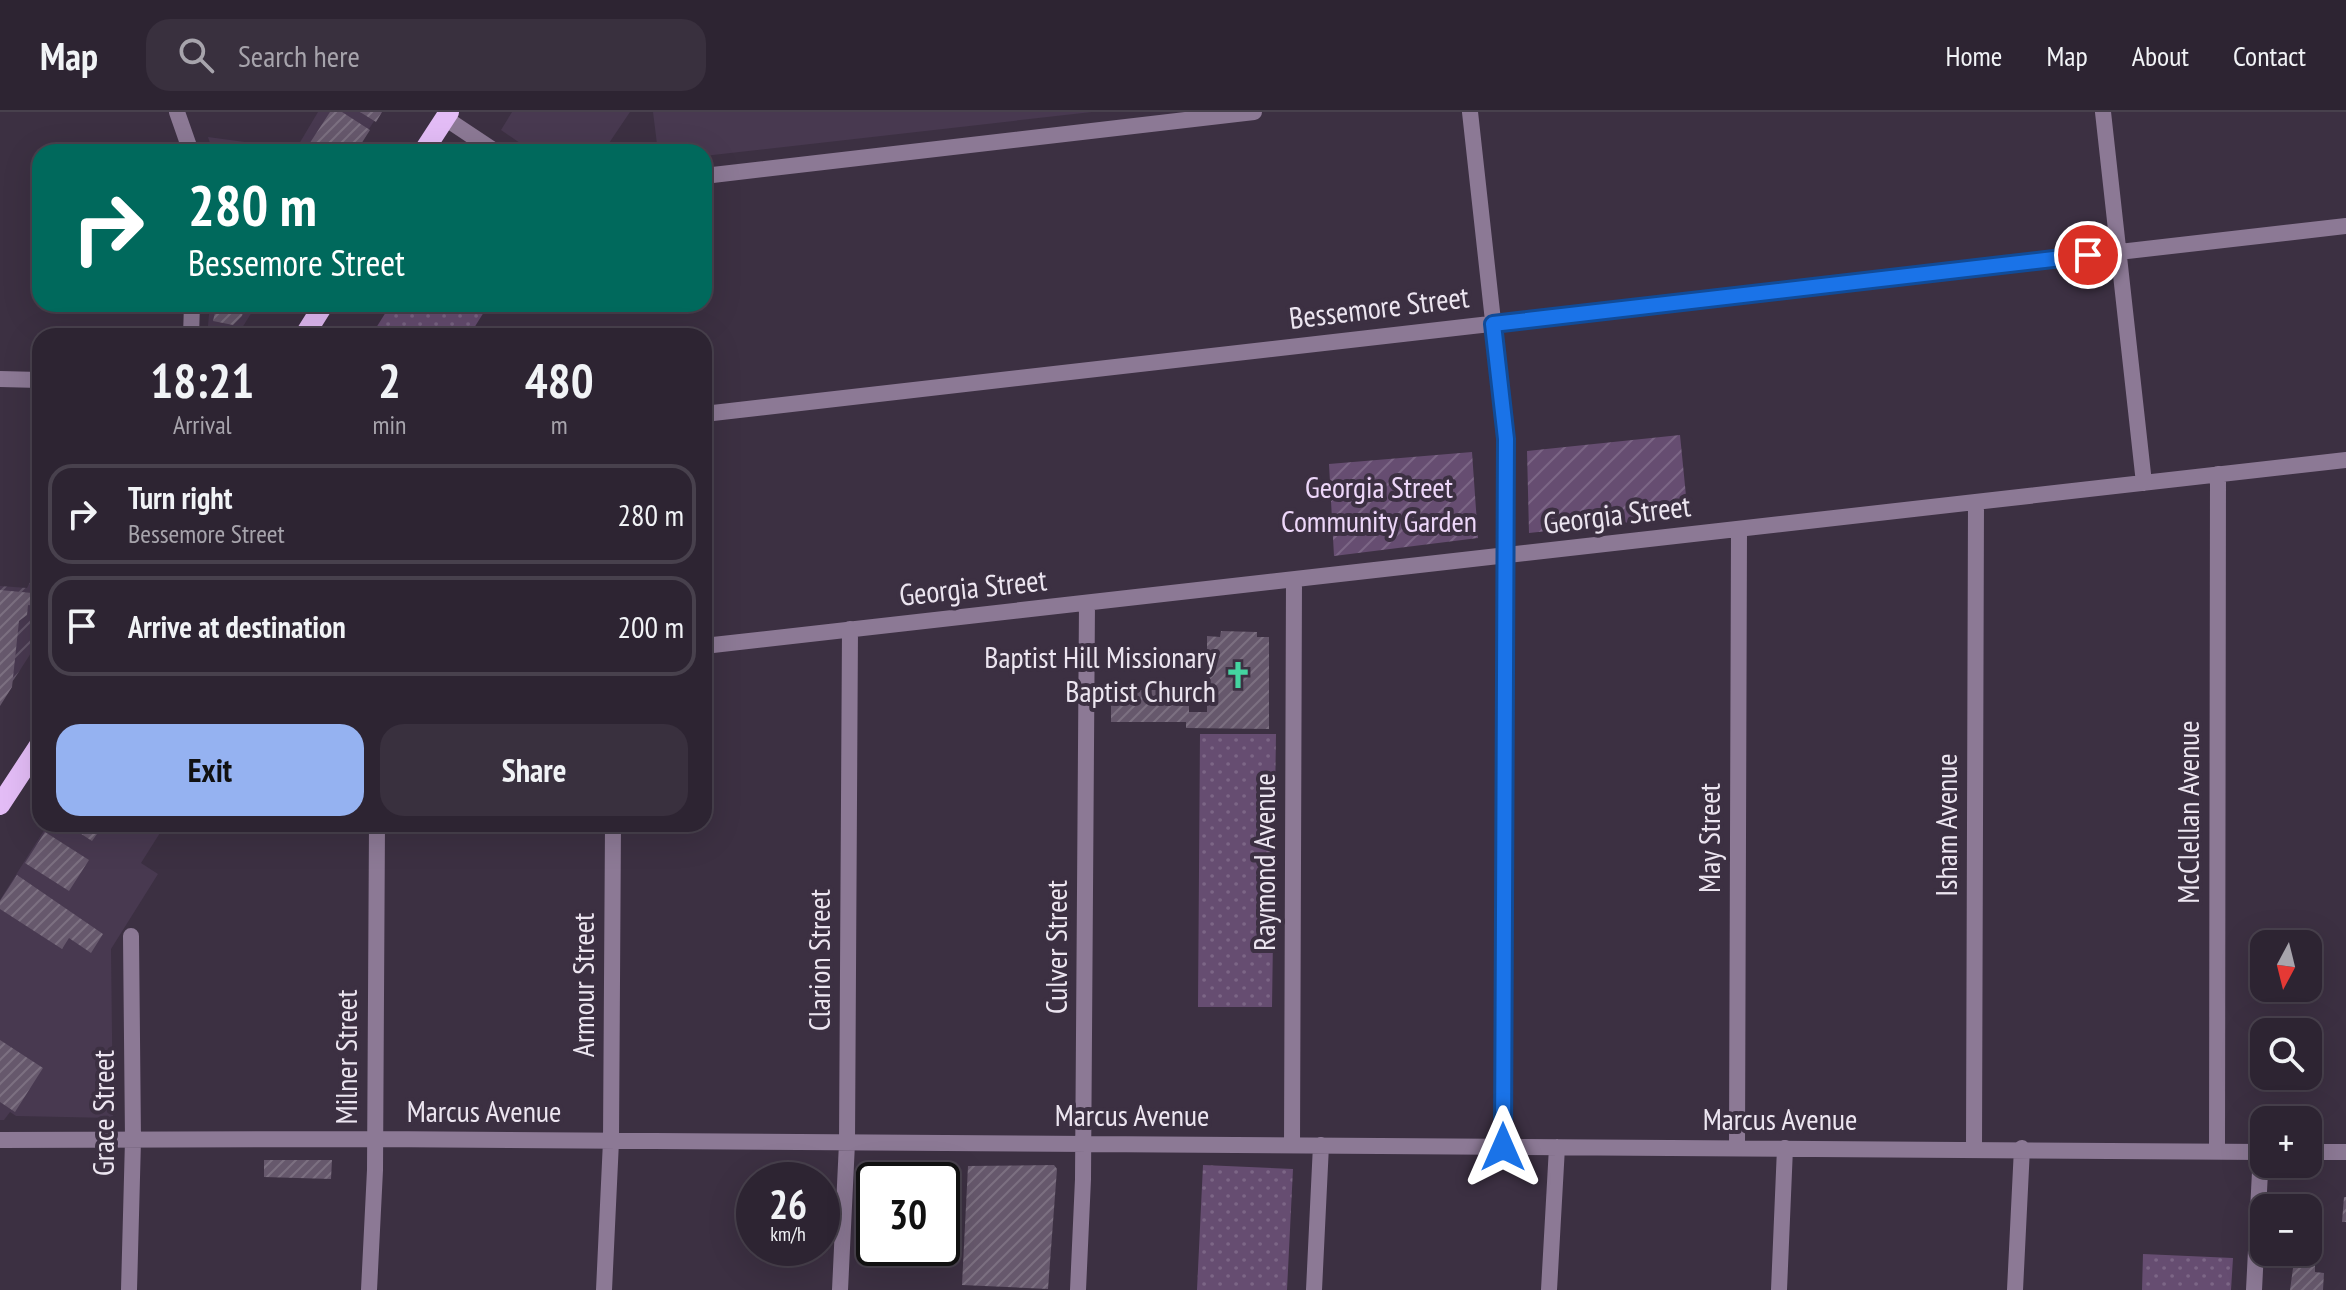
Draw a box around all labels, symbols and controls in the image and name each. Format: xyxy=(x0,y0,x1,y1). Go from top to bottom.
search box xyxy=(146,19,706,91)
text: Map xyxy=(40,31,98,80)
icon: search xyxy=(174,33,218,77)
text: Search here xyxy=(238,36,360,75)
text: Home xyxy=(1946,37,2002,74)
text: Map xyxy=(2046,37,2088,74)
text: About xyxy=(2132,37,2189,74)
text: Contact xyxy=(2233,37,2306,74)
text: 280 m xyxy=(188,169,317,241)
icon: right xyxy=(56,176,160,280)
pin xyxy=(2054,221,2122,289)
icon: arrive xyxy=(2066,233,2110,277)
text: Bessemore Street xyxy=(188,239,405,286)
street label: Bessemore Street xyxy=(1287,276,1472,337)
text: 18:21 xyxy=(150,349,254,411)
text: 2 xyxy=(378,349,401,411)
text: 480 xyxy=(525,349,594,411)
text: Arrival xyxy=(173,408,232,441)
text: min xyxy=(372,408,406,441)
text: m xyxy=(551,408,568,441)
park label: Georgia Street Community Garden xyxy=(1281,467,1477,540)
text: Turn right xyxy=(128,478,232,517)
street label: Georgia Street xyxy=(1541,485,1693,542)
icon: right xyxy=(60,492,104,536)
text: 280 m xyxy=(618,495,684,534)
text: Bessemore Street xyxy=(128,517,285,550)
street label: Georgia Street xyxy=(897,559,1049,614)
icon: arrive xyxy=(60,604,104,648)
text: Arrive at destination xyxy=(128,607,346,646)
text: 200 m xyxy=(618,607,684,646)
place label: Baptist Hill Missionary Baptist Church xyxy=(984,637,1217,710)
church icon: Baptist Hill Missionary Baptist Church xyxy=(1223,660,1253,690)
street label: McClellan Avenue xyxy=(2168,720,2207,904)
button: Exit xyxy=(56,724,364,816)
button: Share xyxy=(380,724,688,816)
street label: Isham Avenue xyxy=(1926,753,1965,897)
street label: Raymond Avenue xyxy=(1244,773,1283,951)
street label: May Street xyxy=(1689,782,1728,893)
street label: Culver Street xyxy=(1036,879,1075,1014)
street label: Clarion Street xyxy=(799,888,838,1031)
street label: Armour Street xyxy=(563,912,602,1057)
north arrow xyxy=(2250,930,2322,1002)
map controls xyxy=(2250,930,2322,1266)
street label: Milner Street xyxy=(326,989,365,1124)
button: search xyxy=(2250,1018,2322,1090)
street label: Grace Street xyxy=(83,1049,122,1176)
street label: Marcus Avenue xyxy=(407,1091,561,1130)
street label: Marcus Avenue xyxy=(1055,1095,1209,1134)
street label: Marcus Avenue xyxy=(1703,1099,1857,1138)
position arrow xyxy=(1461,1105,1545,1189)
button: + xyxy=(2250,1106,2322,1178)
speed limit sign: 30 xyxy=(856,1162,960,1266)
text: 26 xyxy=(769,1178,807,1230)
button: − xyxy=(2250,1194,2322,1266)
text: km/h xyxy=(770,1221,806,1247)

